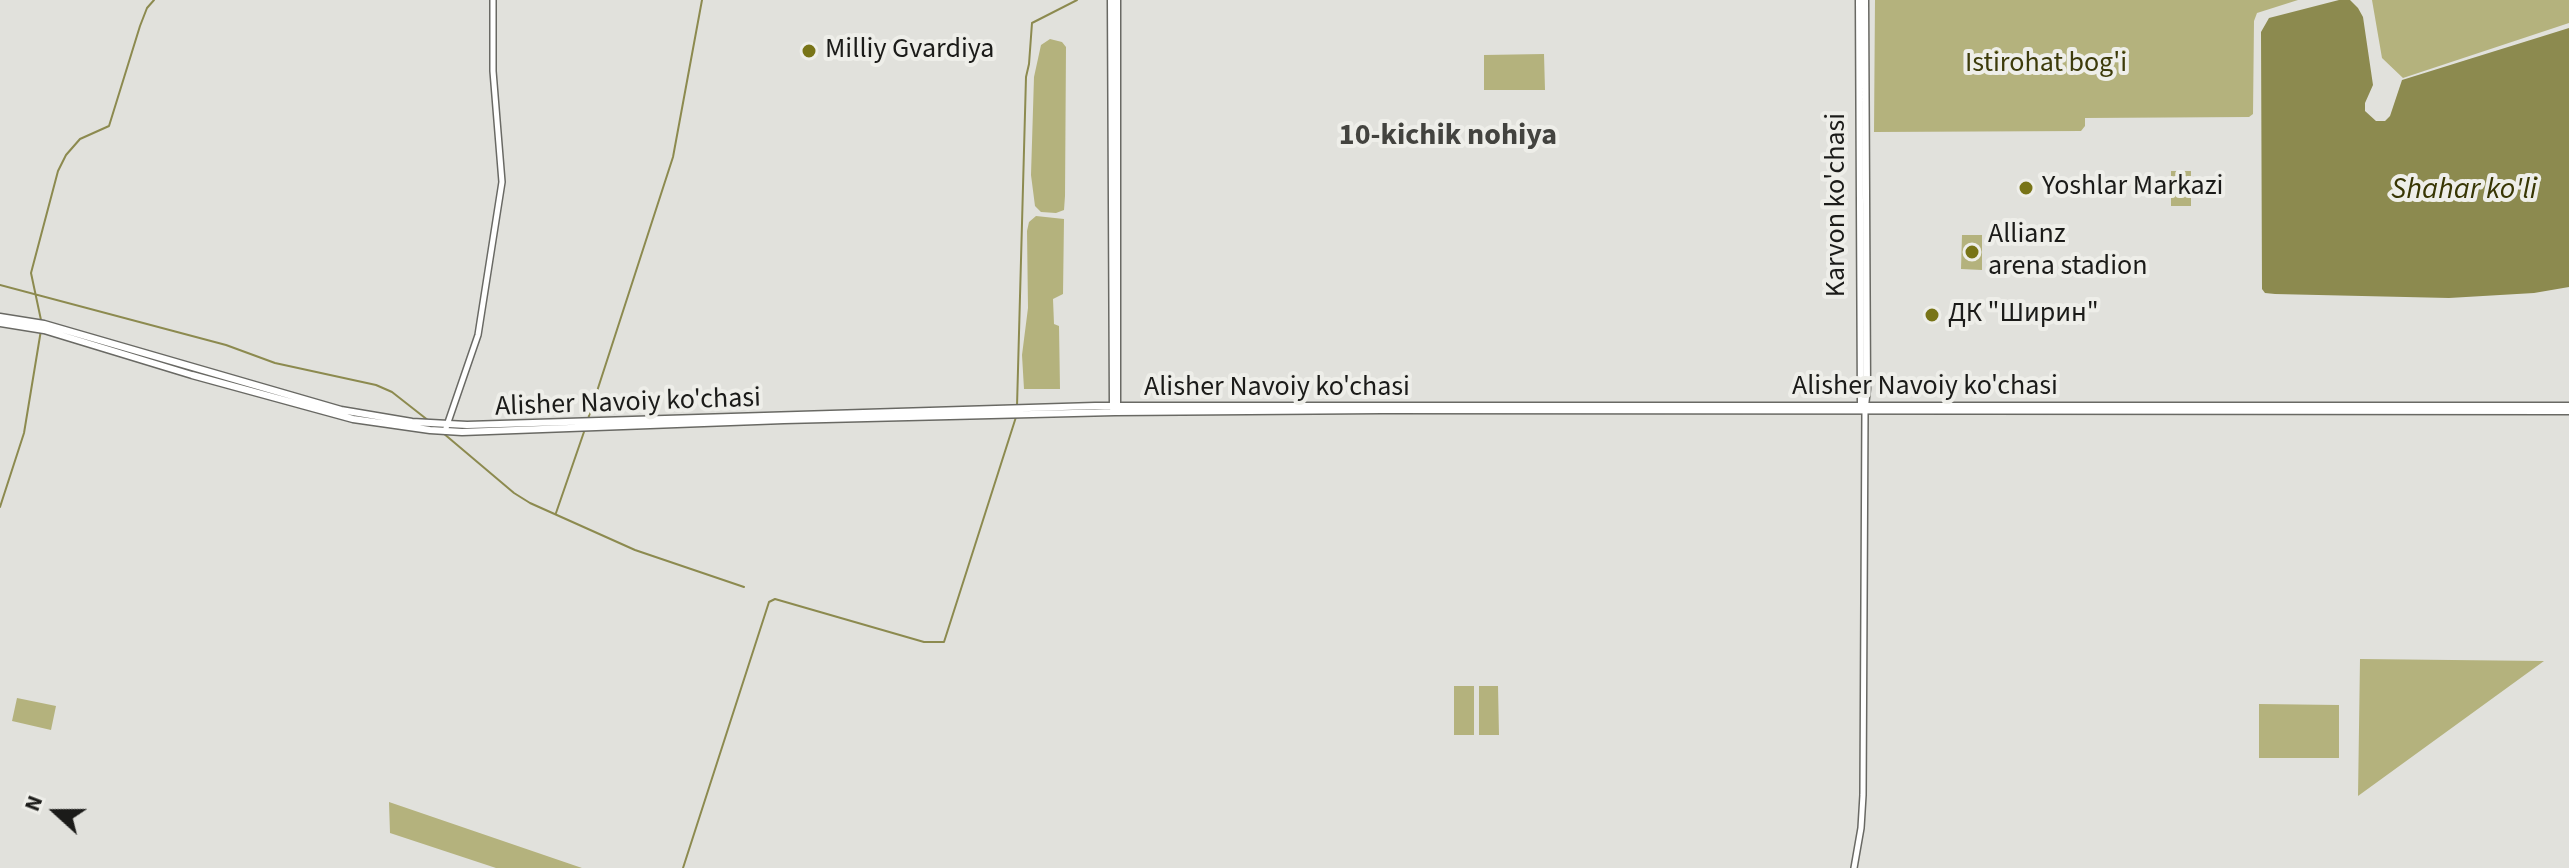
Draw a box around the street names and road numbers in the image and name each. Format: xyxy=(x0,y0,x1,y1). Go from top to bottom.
street label: Karvon ko'chasi xyxy=(1821,113,1855,297)
street label: Alisher Navoiy ko'chasi xyxy=(1792,371,2058,405)
street label: Alisher Navoiy ko'chasi xyxy=(1144,372,1410,406)
street label: Alisher Navoiy ko'chasi xyxy=(495,383,761,425)

